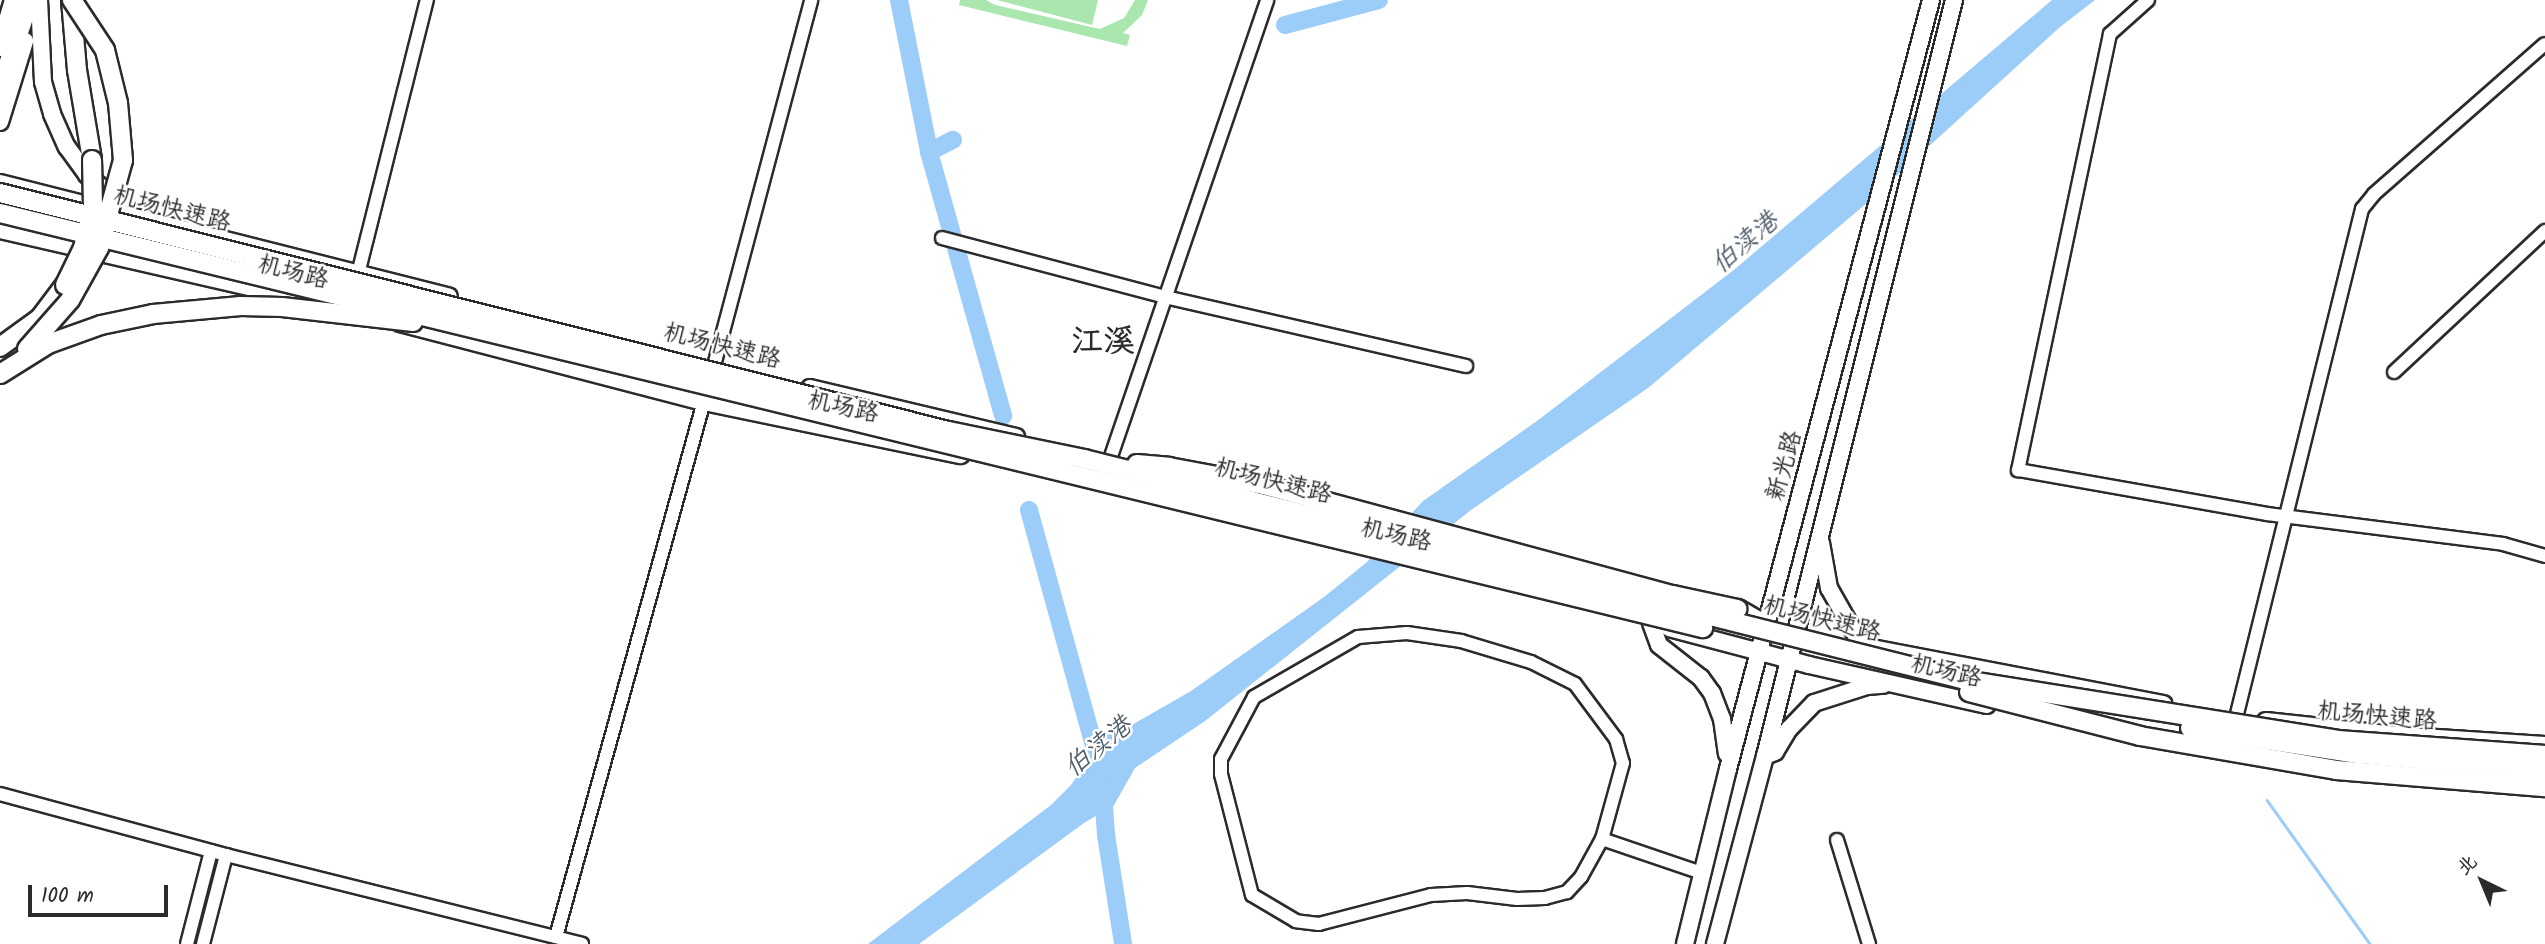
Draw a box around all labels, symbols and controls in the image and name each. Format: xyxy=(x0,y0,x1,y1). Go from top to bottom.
street label: 机场快速路 xyxy=(110,182,234,238)
water label: 伯渎港 xyxy=(1706,207,1786,281)
street label: 机场路 xyxy=(255,250,331,296)
street label: 机场快速路 xyxy=(660,319,784,375)
district label: 江溪 xyxy=(1071,324,1135,362)
street label: 机场路 xyxy=(805,386,881,430)
street label: 新光路 xyxy=(1761,427,1809,505)
street label: 机场快速路 xyxy=(1211,454,1335,510)
street label: 机场路 xyxy=(1358,514,1434,558)
street label: 机场快速路 xyxy=(1760,592,1884,648)
street label: 机场路 xyxy=(1908,650,1984,694)
street label: 机场快速路 xyxy=(2316,697,2438,737)
water label: 伯渎港 xyxy=(1059,711,1139,785)
north arrow xyxy=(2447,846,2517,916)
text: 北 xyxy=(2450,848,2485,883)
scale bar xyxy=(32,870,172,914)
text: 100 m xyxy=(41,880,94,913)

